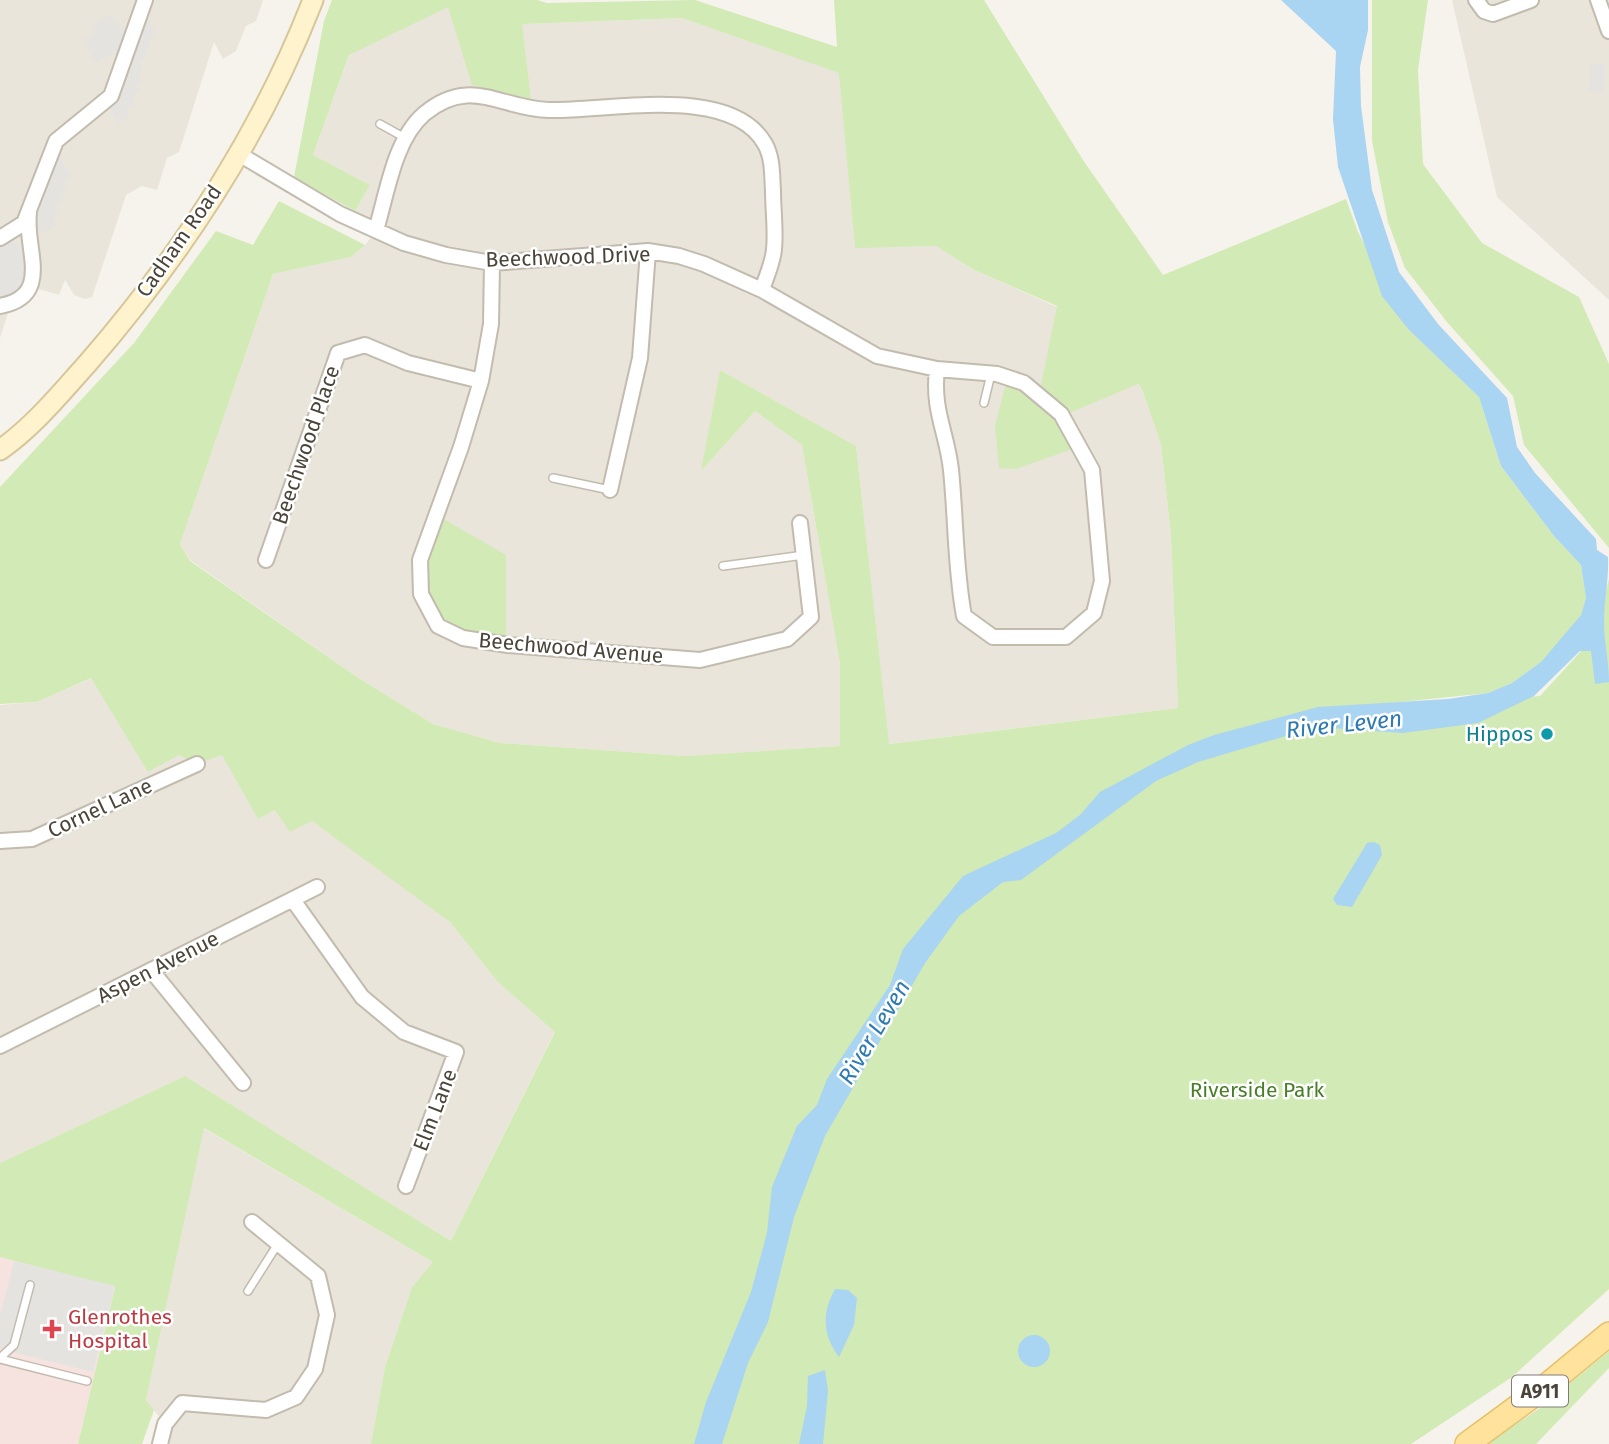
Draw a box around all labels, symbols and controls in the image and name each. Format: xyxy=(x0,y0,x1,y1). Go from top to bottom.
street label: Cadham Road xyxy=(131,180,227,302)
street label: Beechwood Drive xyxy=(485,241,651,273)
street label: Beechwood Place xyxy=(267,362,345,528)
street label: Beechwood Avenue xyxy=(478,627,664,669)
water label: River Leven xyxy=(1284,704,1404,744)
place label: Hippos xyxy=(1466,721,1533,747)
marker: Hippos xyxy=(1539,726,1555,742)
street label: Cornel Lane xyxy=(43,772,157,844)
street label: Aspen Avenue xyxy=(93,925,223,1009)
water label: River Leven xyxy=(832,975,916,1089)
street label: Elm Lane xyxy=(407,1065,463,1155)
park label: Riverside Park xyxy=(1190,1077,1325,1103)
place label: Glenrothes Hospital xyxy=(68,1304,172,1354)
marker: Glenrothes Hospital xyxy=(42,1319,62,1339)
road number: A911 xyxy=(1512,1376,1568,1406)

